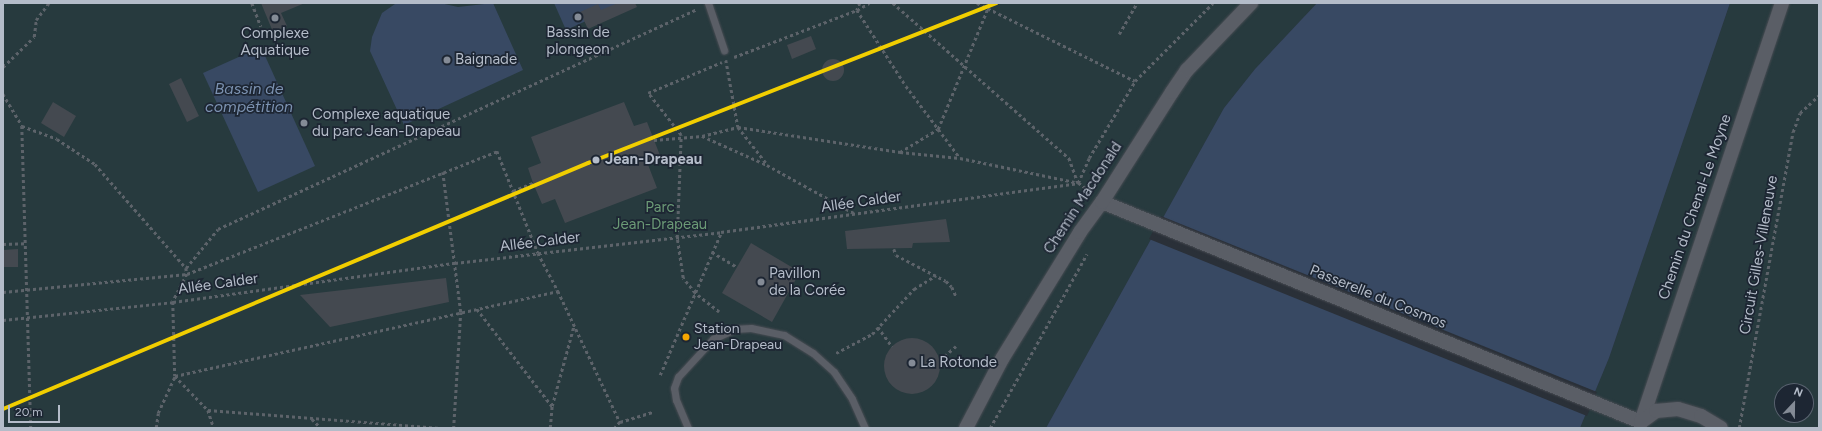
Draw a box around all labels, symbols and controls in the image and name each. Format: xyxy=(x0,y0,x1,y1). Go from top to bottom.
marker: Bassin de plongeon xyxy=(573,12,583,22)
marker: Complexe Aquatique xyxy=(270,13,280,23)
place label: Bassin de plongeon xyxy=(546,23,610,58)
place label: Complexe Aquatique xyxy=(240,24,310,59)
place label: Baignade xyxy=(455,51,517,69)
marker: Baignade xyxy=(442,55,452,65)
water label: Bassin de compétition xyxy=(205,79,293,117)
place label: Complexe aquatique du parc Jean-Drapeau xyxy=(312,105,461,140)
street label: Chemin du Chenal-Le Moyne xyxy=(1655,112,1735,302)
marker: Complexe aquatique du parc Jean-Drapeau xyxy=(299,118,309,128)
street label: Chemin Macdonald xyxy=(1040,139,1126,257)
place label: Jean-Drapeau xyxy=(605,151,702,169)
marker: Jean-Drapeau xyxy=(590,154,602,166)
street label: Circuit Gilles-Villeneuve xyxy=(1736,174,1782,336)
street label: Allée Calder xyxy=(820,187,902,217)
park label: Parc Jean-Drapeau xyxy=(613,198,707,233)
street label: Allée Calder xyxy=(499,228,581,256)
street label: Passerelle du Cosmos xyxy=(1307,261,1449,333)
place label: Pavillon de la Corée xyxy=(769,264,845,299)
street label: Allée Calder xyxy=(177,269,259,299)
marker: Pavillon de la Corée xyxy=(756,277,766,287)
place label: Station Jean-Drapeau xyxy=(694,321,782,354)
marker: Station Jean-Drapeau xyxy=(681,332,691,342)
place label: La Rotonde xyxy=(920,354,997,372)
marker: La Rotonde xyxy=(907,358,917,368)
north arrow xyxy=(1774,383,1814,423)
text: N xyxy=(1792,385,1805,400)
scale bar xyxy=(10,397,62,423)
text: 20 m xyxy=(15,405,43,419)

